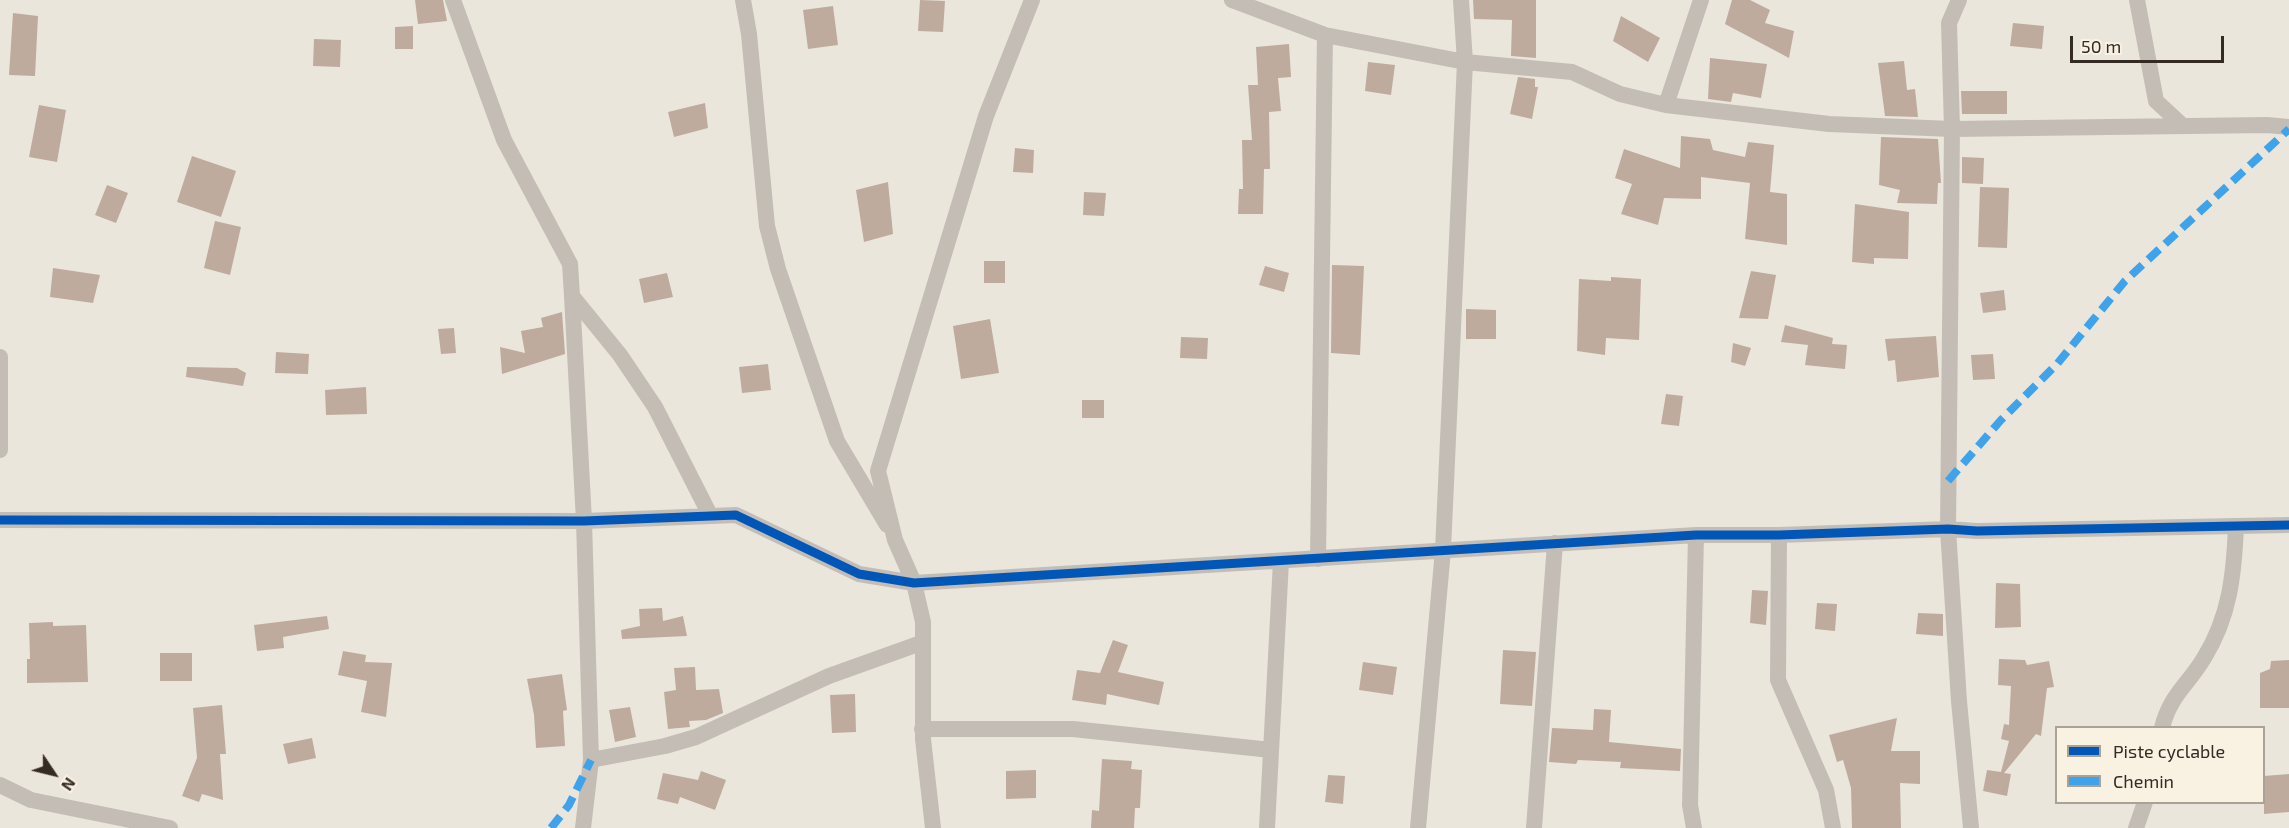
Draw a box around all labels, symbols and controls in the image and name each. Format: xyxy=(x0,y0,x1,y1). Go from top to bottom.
scale bar xyxy=(2073,24,2228,62)
text: 50 m xyxy=(2081,35,2121,57)
legend xyxy=(2055,726,2265,804)
text: Piste cyclable xyxy=(2113,740,2225,762)
north arrow xyxy=(24,744,84,804)
text: Chemin xyxy=(2113,770,2174,792)
text: N xyxy=(58,774,80,795)

